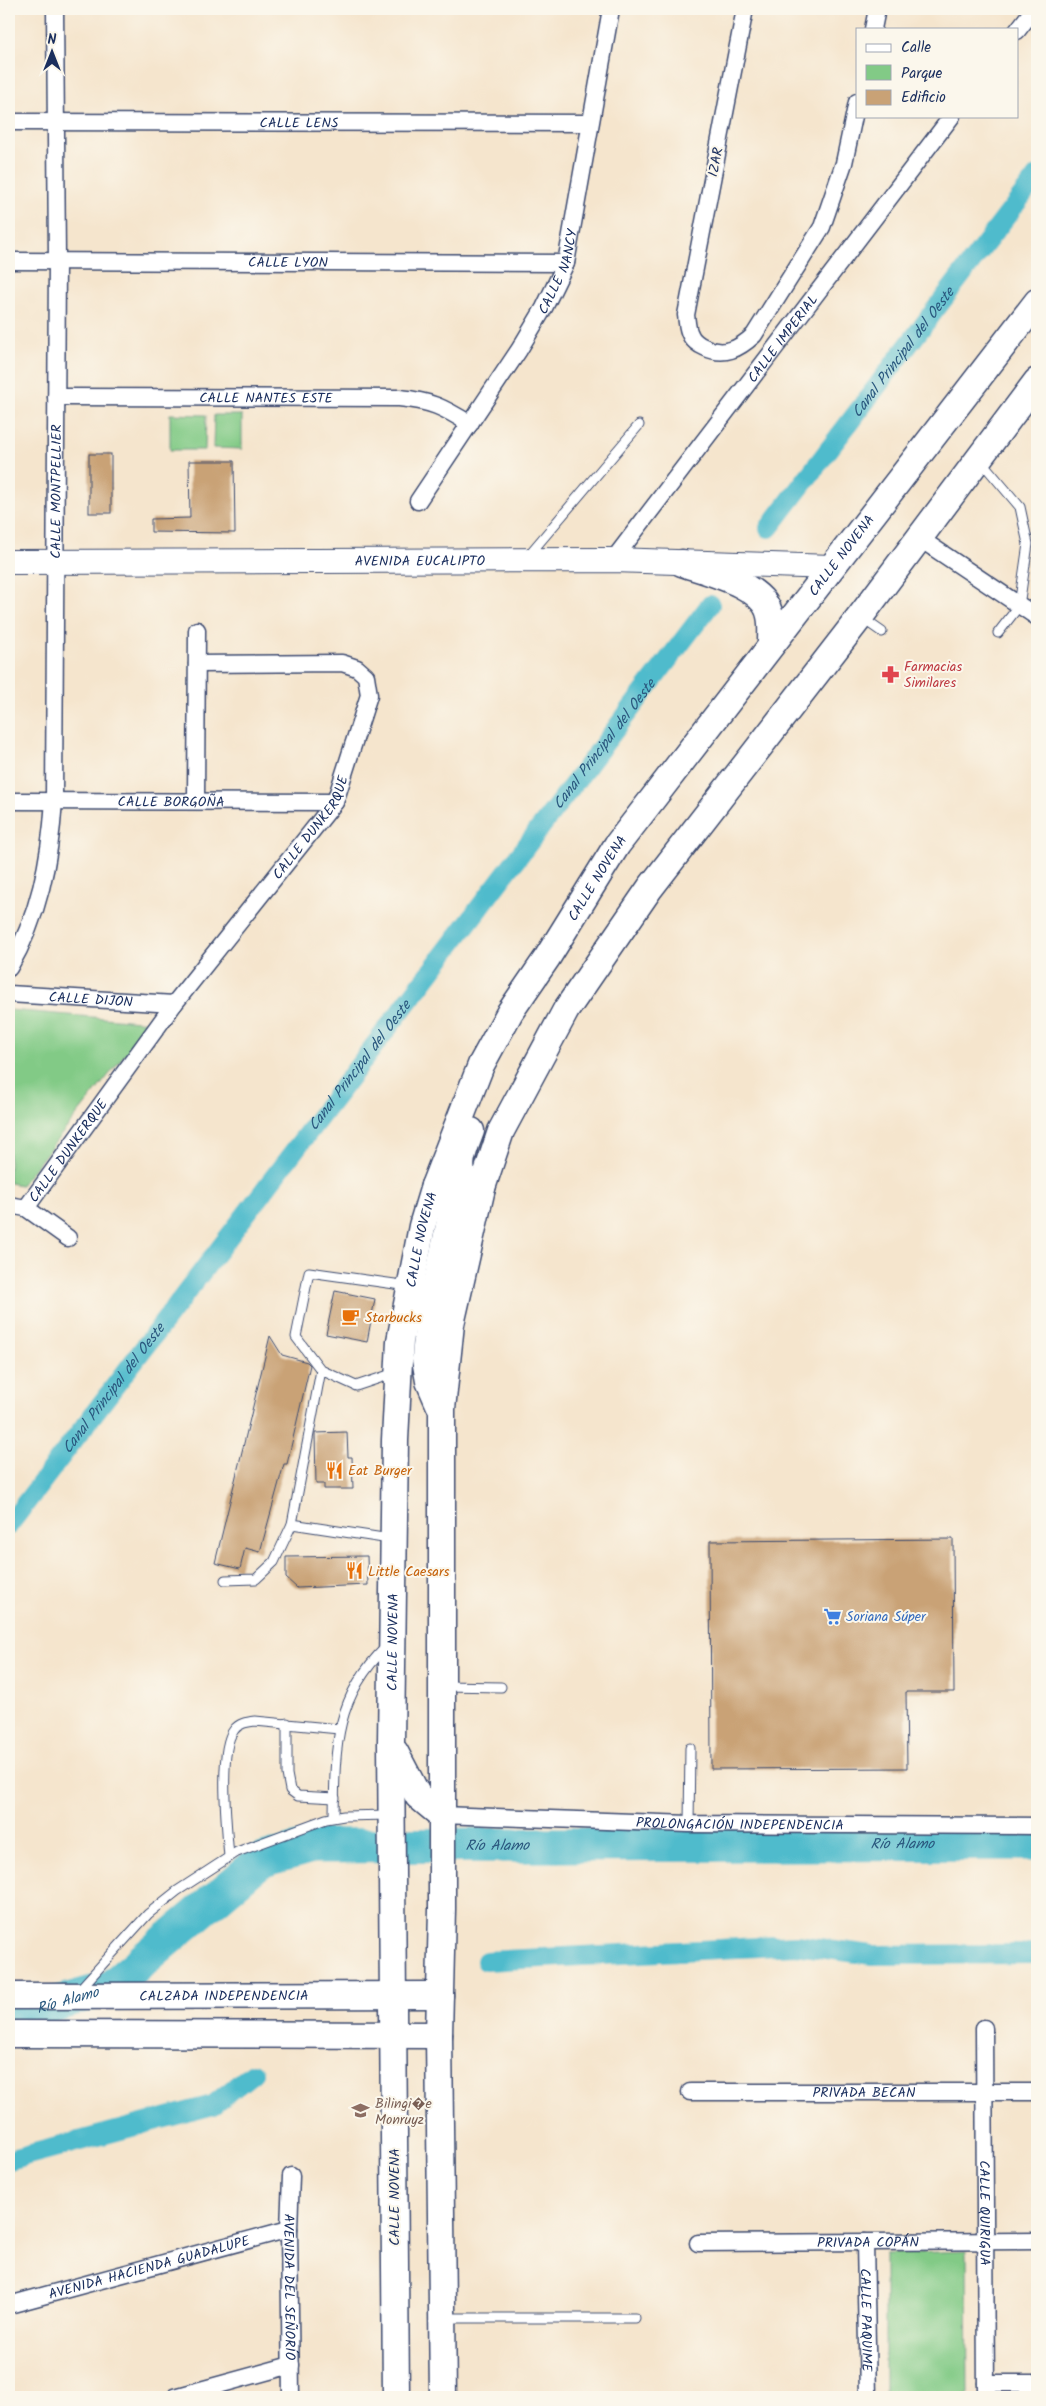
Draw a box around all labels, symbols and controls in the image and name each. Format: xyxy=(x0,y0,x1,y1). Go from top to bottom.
north arrow xyxy=(28,28,78,78)
legend xyxy=(856,28,1018,118)
text: N xyxy=(48,29,57,51)
text: Calle xyxy=(901,36,931,60)
text: Parque xyxy=(901,62,942,86)
text: Edificio xyxy=(901,86,946,110)
street label: CALLE LENS xyxy=(260,112,339,135)
street label: IZAR xyxy=(702,146,730,179)
street label: CALLE NANCY xyxy=(533,226,584,319)
street label: CALLE LYON xyxy=(248,252,328,274)
water label: Canal Principal del Oeste xyxy=(846,281,962,423)
street label: CALLE IMPERIAL xyxy=(742,290,824,388)
street label: CALLE NANTES ESTE xyxy=(199,387,334,410)
street label: CALLE MONTPELLIER xyxy=(45,424,68,559)
street label: CALLE NOVENA xyxy=(803,510,881,601)
street label: AVENIDA EUCALIPTO xyxy=(355,550,486,573)
place label: Farmacias Similares xyxy=(904,656,962,694)
pharmacy icon: Farmacias Similares xyxy=(880,664,900,684)
water label: Canal Principal del Oeste xyxy=(547,673,663,815)
street label: CALLE DUNKERQUE xyxy=(267,772,355,884)
street label: CALLE BORGOÑA xyxy=(118,791,224,814)
street label: CALLE NOVENA xyxy=(562,831,633,926)
street label: CALLE DIJON xyxy=(48,986,134,1014)
water label: Canal Principal del Oeste xyxy=(302,995,418,1136)
street label: CALLE DUNKERQUE xyxy=(23,1094,114,1207)
street label: CALLE NOVENA xyxy=(401,1189,444,1289)
cafe icon: Starbucks xyxy=(341,1307,361,1327)
place label: Starbucks xyxy=(365,1307,422,1329)
water label: Canal Principal del Oeste xyxy=(56,1317,172,1459)
restaurant icon: Eat Burger xyxy=(324,1460,344,1480)
place label: Eat Burger xyxy=(348,1460,413,1482)
restaurant icon: Little Caesars xyxy=(344,1561,364,1581)
place label: Little Caesars xyxy=(368,1561,450,1583)
street label: CALLE NOVENA xyxy=(382,1593,405,1691)
supermarket icon: Soriana Súper xyxy=(822,1606,842,1626)
place label: Soriana Súper xyxy=(846,1606,927,1628)
street label: PROLONGACIÓN INDEPENDENCIA xyxy=(635,1812,844,1837)
water label: Río Alamo xyxy=(870,1832,935,1857)
water label: Río Alamo xyxy=(465,1834,530,1858)
water label: Río Alamo xyxy=(34,1980,103,2021)
street label: CALZADA INDEPENDENCIA xyxy=(139,1985,309,2008)
street label: PRIVADA BECAN xyxy=(813,2082,916,2104)
place label: Bilingi�e Monruyz xyxy=(375,2093,432,2131)
school or university icon: Bilingi�e Monruyz xyxy=(351,2101,371,2121)
street label: CALLE NOVENA xyxy=(384,2148,406,2246)
street label: CALLE QUIRIGUA xyxy=(973,2160,995,2266)
street label: AVENIDA DEL SEÑORÍO xyxy=(277,2213,301,2361)
street label: AVENIDA HACIENDA GUADALUPE xyxy=(46,2230,253,2306)
street label: PRIVADA COPÁN xyxy=(817,2232,920,2254)
street label: CALLE PAQUIME xyxy=(854,2268,878,2373)

